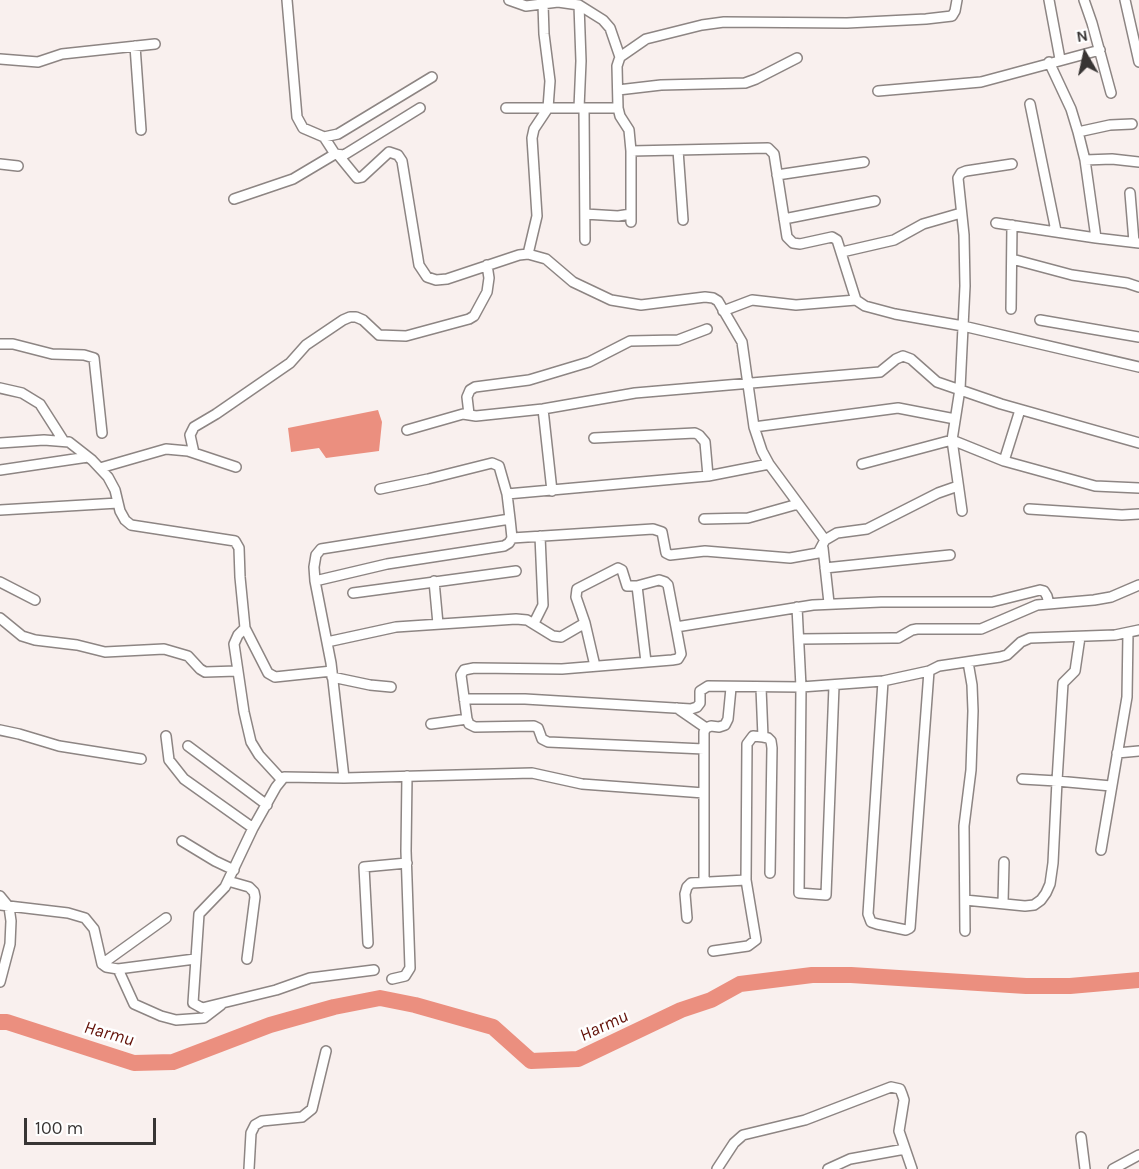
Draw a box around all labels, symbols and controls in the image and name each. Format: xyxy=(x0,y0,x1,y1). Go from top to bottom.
north arrow xyxy=(1055,24,1115,84)
text: N xyxy=(1075,25,1089,46)
water label: Harmu xyxy=(576,1005,632,1047)
water label: Harmu xyxy=(81,1017,137,1051)
scale bar xyxy=(27,1106,159,1144)
text: 100 m xyxy=(35,1117,83,1139)

